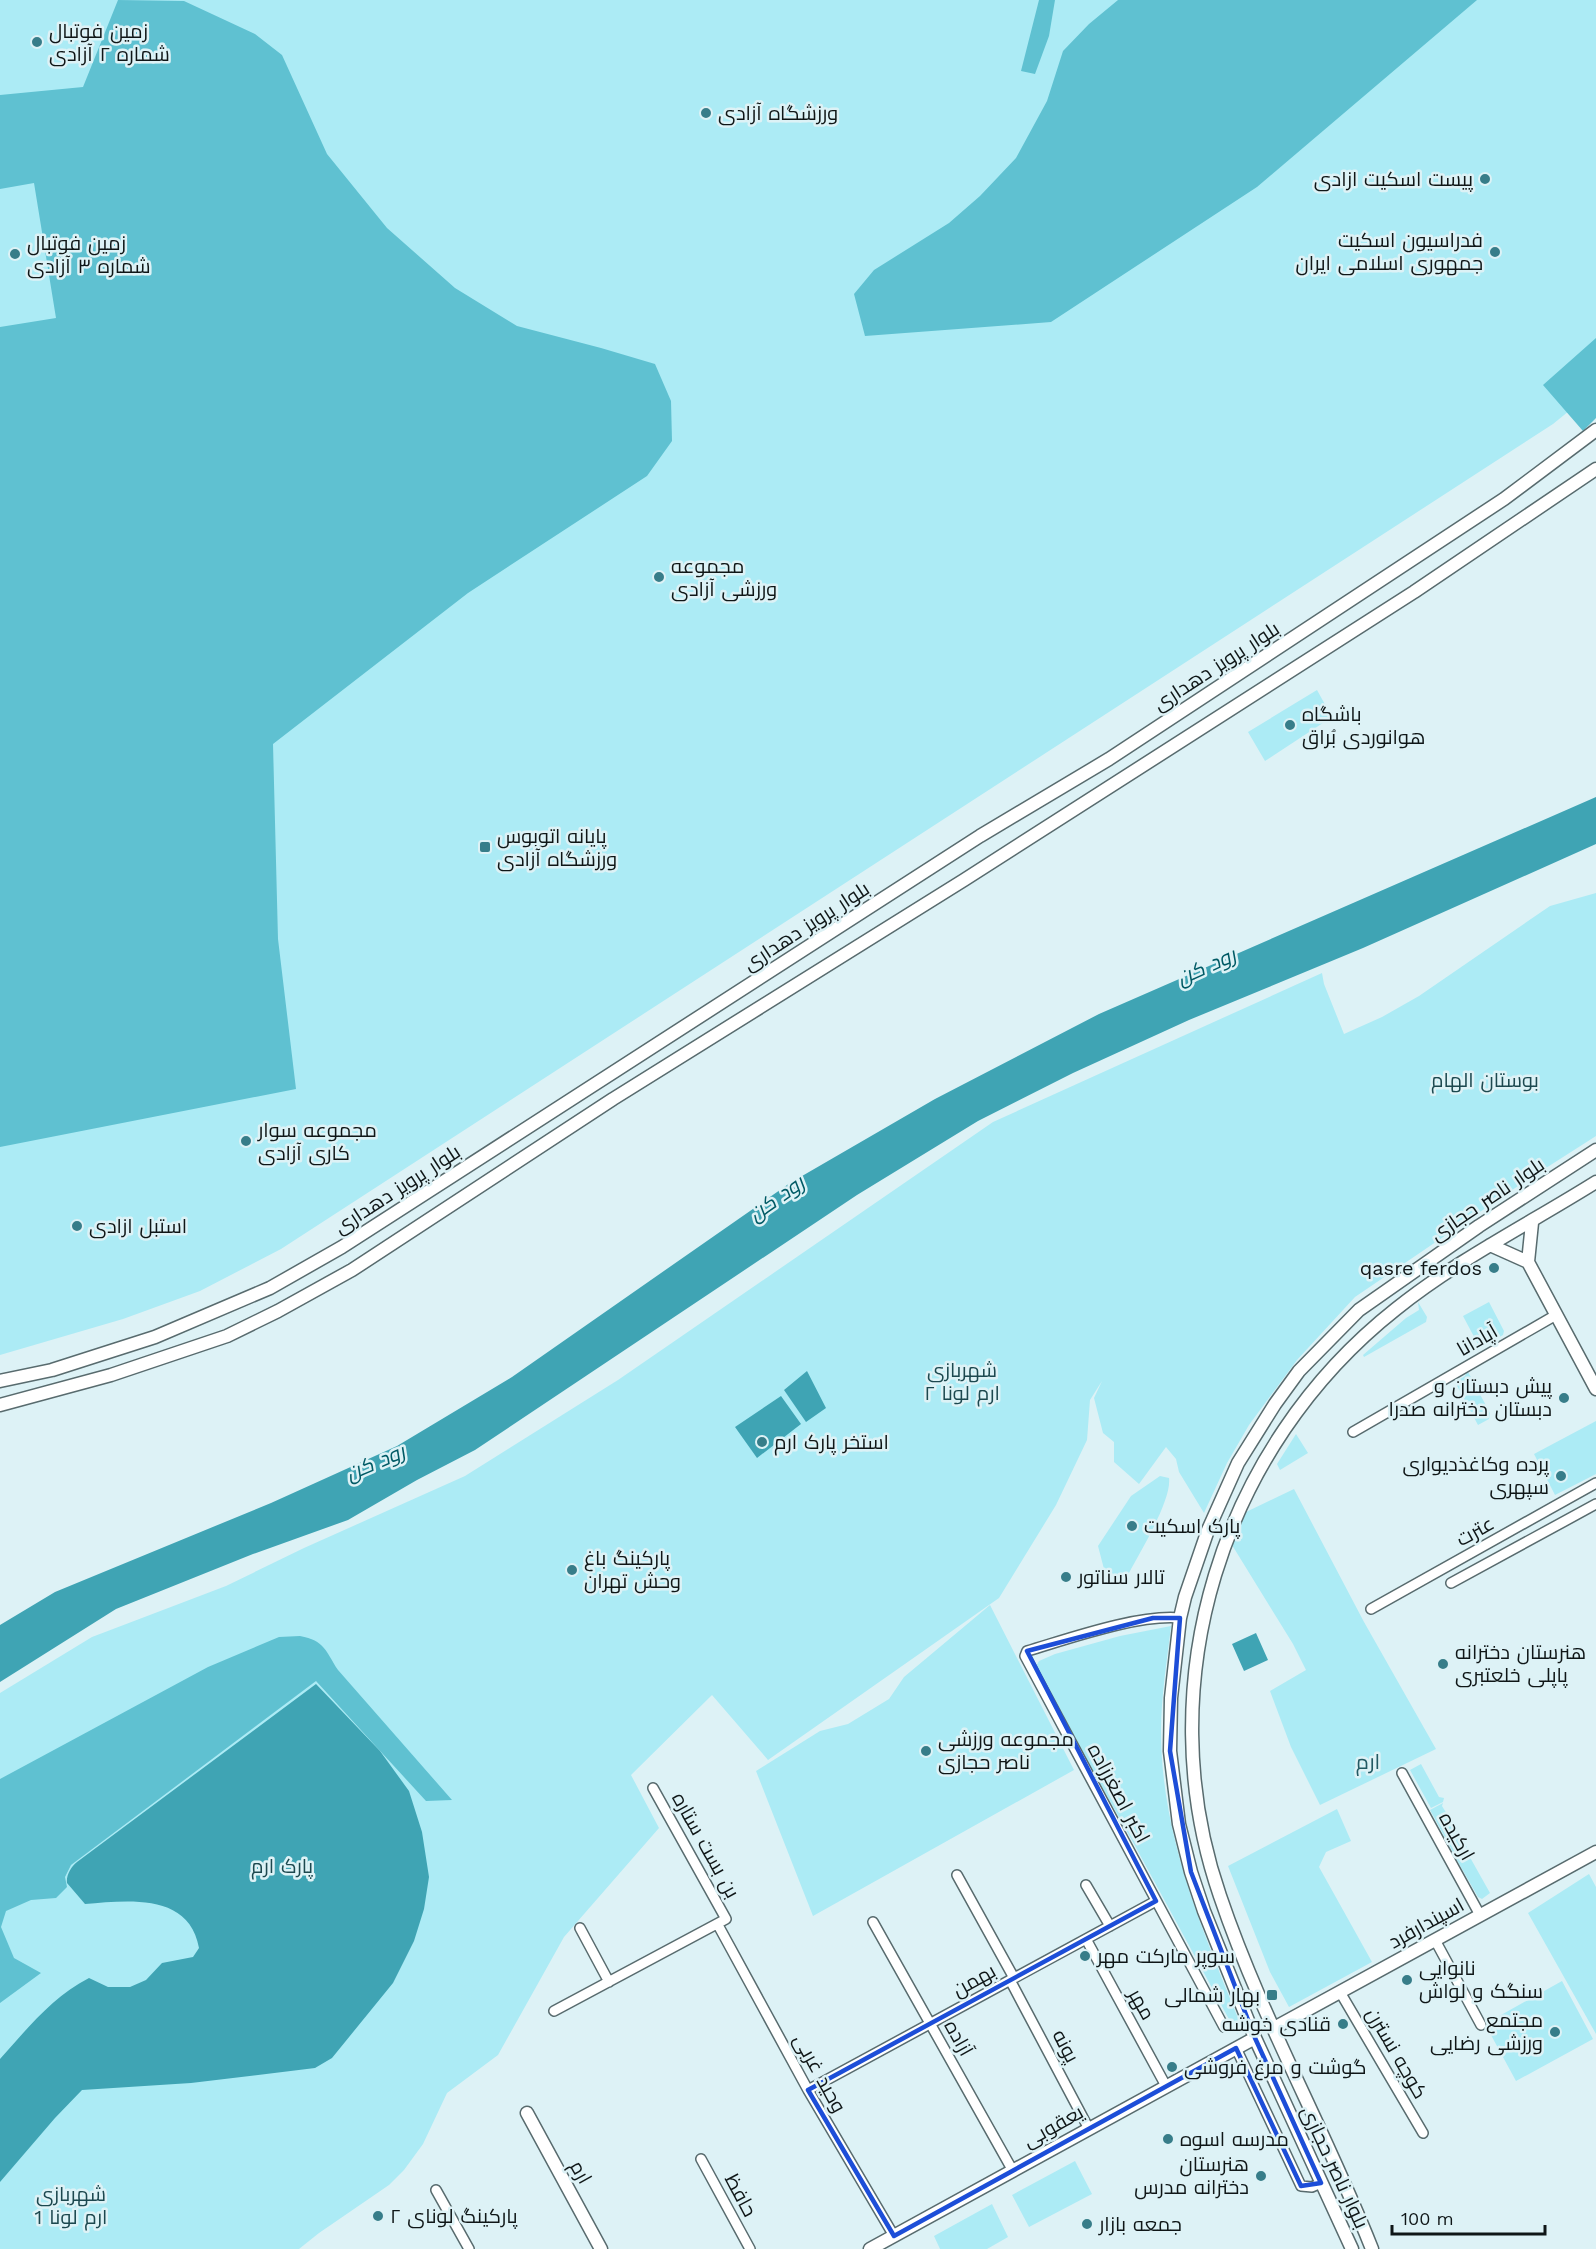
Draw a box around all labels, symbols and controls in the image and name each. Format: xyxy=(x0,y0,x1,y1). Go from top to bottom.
place label: زمین فوتبال شماره ۲ آزادی xyxy=(49,19,170,67)
marker: زمین فوتبال شماره ۲ آزادی xyxy=(30,35,44,49)
place label: ورزشگاه آزادی xyxy=(718,101,838,126)
marker: ورزشگاه آزادی xyxy=(699,106,713,120)
place label: پیست اسکیت ازادی xyxy=(1314,167,1474,192)
marker: پیست اسکیت ازادی xyxy=(1478,172,1492,186)
place label: فدراسیون اسکیت جمهوری اسلامی ایران xyxy=(1296,228,1483,276)
place label: زمین فوتبال شماره ۳ آزادی xyxy=(27,231,151,279)
marker: فدراسیون اسکیت جمهوری اسلامی ایران xyxy=(1488,245,1502,259)
marker: زمین فوتبال شماره ۳ آزادی xyxy=(8,247,22,261)
place label: مجموعه ورزشی آزادی xyxy=(671,554,777,602)
marker: مجموعه ورزشی آزادی xyxy=(652,570,666,584)
street label: بلوار پرویز دهداری xyxy=(1148,616,1284,717)
place label: باشگاه هوانوردی بُراق xyxy=(1302,702,1425,750)
marker: باشگاه هوانوردی بُراق xyxy=(1283,718,1297,732)
place label: پایانه اتوبوس ورزشگاه آزادی xyxy=(497,824,617,872)
marker: پایانه اتوبوس ورزشگاه آزادی xyxy=(478,840,492,854)
street label: بلوار پرویز دهداری xyxy=(738,876,874,977)
water label: رود کن xyxy=(1173,941,1241,991)
park label: بوستان الهام xyxy=(1431,1068,1539,1094)
place label: مجموعه سوار کاری آزادی xyxy=(257,1118,377,1166)
marker: مجموعه سوار کاری آزادی xyxy=(239,1134,253,1148)
street label: بلوار پرویز دهداری xyxy=(329,1139,465,1240)
street label: بلوار ناصر حجازی xyxy=(1425,1152,1549,1247)
water label: رود کن xyxy=(743,1169,810,1227)
place label: استبل ازادی xyxy=(89,1214,187,1239)
marker: استبل ازادی xyxy=(70,1219,84,1233)
place label: qasre ferdos xyxy=(1360,1256,1482,1280)
marker: qasre ferdos xyxy=(1487,1261,1501,1275)
street label: آپادانا xyxy=(1452,1319,1503,1362)
park label: شهربازی ارم لونا ۲ xyxy=(924,1358,1000,1407)
place label: پیش دبستان و دبستان دخترانه صدرا xyxy=(1388,1374,1553,1422)
marker: پیش دبستان و دبستان دخترانه صدرا xyxy=(1557,1391,1571,1405)
place label: استخر پارک ارم xyxy=(774,1430,889,1456)
marker: استخر پارک ارم xyxy=(755,1435,769,1449)
water label: رود کن xyxy=(342,1438,410,1487)
place label: پرده وکاغذدیواری سپهری xyxy=(1403,1452,1550,1500)
marker: پرده وکاغذدیواری سپهری xyxy=(1554,1469,1568,1483)
street label: عترت xyxy=(1452,1511,1498,1551)
place label: پارک اسکیت xyxy=(1144,1514,1241,1539)
marker: پارک اسکیت xyxy=(1125,1519,1139,1533)
place label: پارکینگ باغ وحش تهران xyxy=(584,1546,681,1594)
marker: پارکینگ باغ وحش تهران xyxy=(565,1563,579,1577)
place label: تالار سناتور xyxy=(1077,1565,1165,1589)
marker: تالار سناتور xyxy=(1059,1570,1073,1584)
place label: هنرستان دخترانه پاپلی خلعتبری xyxy=(1455,1640,1586,1688)
marker: هنرستان دخترانه پاپلی خلعتبری xyxy=(1436,1657,1450,1671)
place label: مجموعه ورزشی ناصر حجازی xyxy=(938,1727,1074,1775)
street label: اکبر اصغرزاده xyxy=(1083,1739,1155,1847)
marker: مجموعه ورزشی ناصر حجازی xyxy=(919,1744,933,1758)
district label: ارم xyxy=(1356,1749,1380,1776)
street label: بن بست ستاره xyxy=(666,1788,745,1903)
street label: ارکیده xyxy=(1434,1808,1480,1864)
park label: پارک ارم xyxy=(251,1854,314,1880)
street label: اسپندارفرد xyxy=(1384,1892,1469,1954)
place label: سوپر مارکت مهر xyxy=(1096,1944,1235,1969)
marker: سوپر مارکت مهر xyxy=(1078,1949,1092,1963)
place label: نانوایی سنگک و لواش xyxy=(1419,1956,1543,2004)
street label: بهمن xyxy=(948,1958,1000,2003)
marker: نانوایی سنگک و لواش xyxy=(1400,1973,1414,1987)
street label: مهر xyxy=(1122,1983,1160,2024)
place label: بهار شمالی xyxy=(1164,1983,1260,2008)
marker: بهار شمالی xyxy=(1265,1988,1279,2002)
street label: کوچه نسترن xyxy=(1360,2003,1433,2103)
place label: مجتمع ورزشی رضایی xyxy=(1430,2008,1543,2056)
place label: قنادی خوشه xyxy=(1222,2012,1331,2037)
street label: آزاده xyxy=(939,2016,979,2061)
marker: قنادی خوشه xyxy=(1336,2017,1350,2031)
street label: پونه xyxy=(1047,2025,1085,2068)
marker: مجتمع ورزشی رضایی xyxy=(1548,2025,1562,2039)
street label: وحید غربی xyxy=(788,2029,851,2117)
place label: گوشت و مرغ فروشی xyxy=(1184,2055,1366,2081)
marker: گوشت و مرغ فروشی xyxy=(1165,2060,1179,2074)
street label: یعقوبی xyxy=(1019,2099,1088,2153)
street label: بلوار ناصر حجازی xyxy=(1295,2102,1374,2233)
place label: مدرسه اسوه xyxy=(1180,2127,1289,2151)
marker: مدرسه اسوه xyxy=(1161,2132,1175,2146)
place label: هنرستان دخترانه مدرس xyxy=(1134,2152,1249,2200)
street label: ارم xyxy=(563,2156,597,2189)
street label: حافظ xyxy=(720,2169,762,2221)
marker: هنرستان دخترانه مدرس xyxy=(1254,2169,1268,2183)
park label: شهربازی ارم لونا 1 xyxy=(35,2182,107,2231)
scale bar xyxy=(1392,2198,1545,2236)
place label: پارکینگ لونای ۲ xyxy=(390,2204,518,2229)
text: 100 m xyxy=(1401,2208,1454,2229)
marker: پارکینگ لونای ۲ xyxy=(371,2209,385,2223)
place label: جمعه‌ بازار xyxy=(1098,2212,1182,2236)
marker: جمعه‌ بازار xyxy=(1080,2217,1094,2231)

